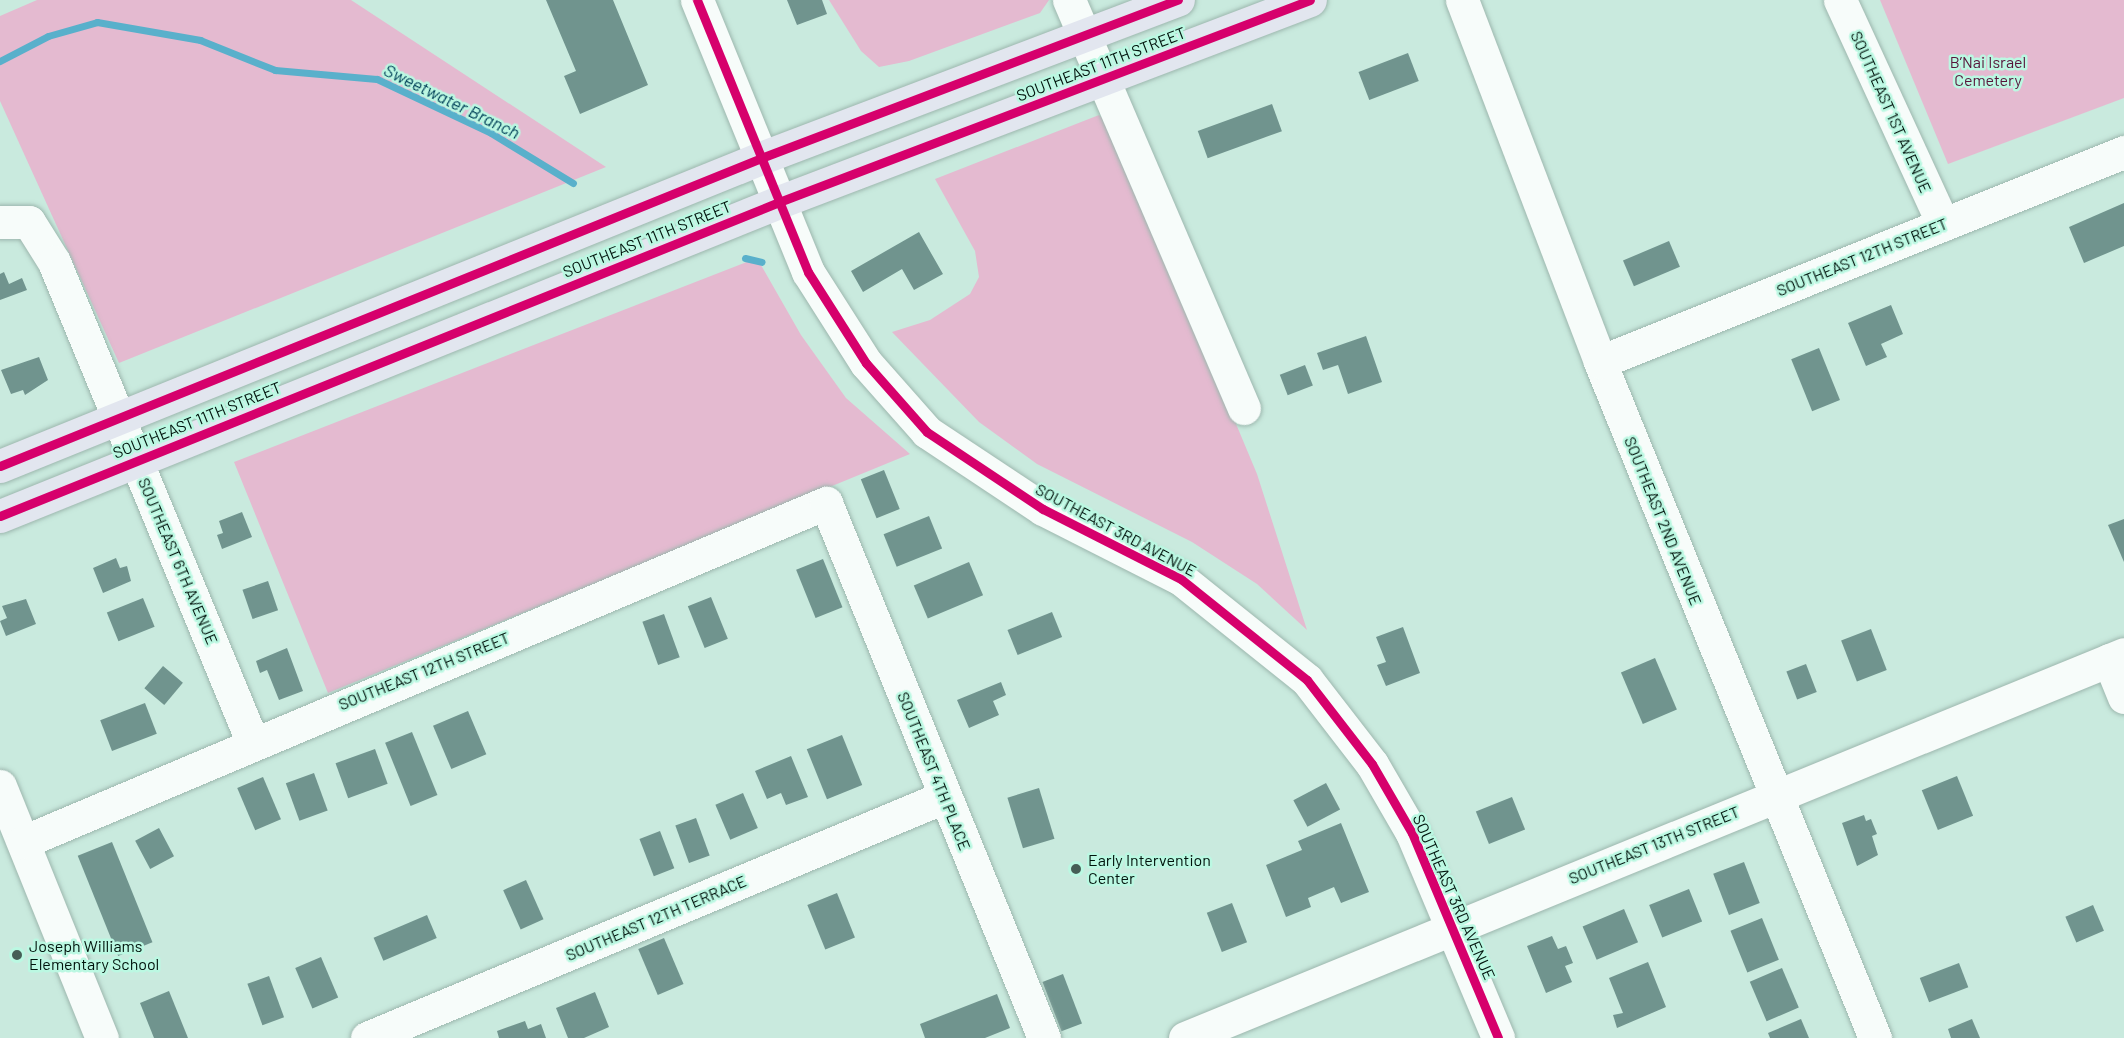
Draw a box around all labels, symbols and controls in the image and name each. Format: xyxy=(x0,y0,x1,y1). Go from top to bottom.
street label: SOUTHEAST 11TH STREET xyxy=(1014,23,1188,105)
street label: SOUTHEAST 1ST AVENUE xyxy=(1847,28,1935,196)
park label: B’Nai Israel Cemetery xyxy=(1950,52,2026,90)
water label: Sweetwater Branch xyxy=(380,59,524,143)
street label: SOUTHEAST 11TH STREET xyxy=(560,196,734,282)
street label: SOUTHEAST 12TH STREET xyxy=(1774,214,1950,300)
street label: SOUTHEAST 11TH STREET xyxy=(110,377,284,463)
street label: SOUTHEAST 2ND AVENUE xyxy=(1620,434,1706,608)
street label: SOUTHEAST 6TH AVENUE xyxy=(134,475,222,647)
street label: SOUTHEAST 3RD AVENUE xyxy=(1032,479,1200,581)
street label: SOUTHEAST 12TH STREET xyxy=(336,628,512,714)
street label: SOUTHEAST 4TH PLACE xyxy=(893,689,975,853)
street label: SOUTHEAST 13TH STREET xyxy=(1566,802,1742,888)
street label: SOUTHEAST 3RD AVENUE xyxy=(1409,811,1499,983)
place label: Early Intervention Center xyxy=(1088,850,1211,888)
marker: Early Intervention Center xyxy=(1069,862,1083,876)
street label: SOUTHEAST 12TH TERRACE xyxy=(563,871,749,965)
place label: Joseph Williams Elementary School xyxy=(29,936,159,974)
marker: Joseph Williams Elementary School xyxy=(10,948,24,962)

